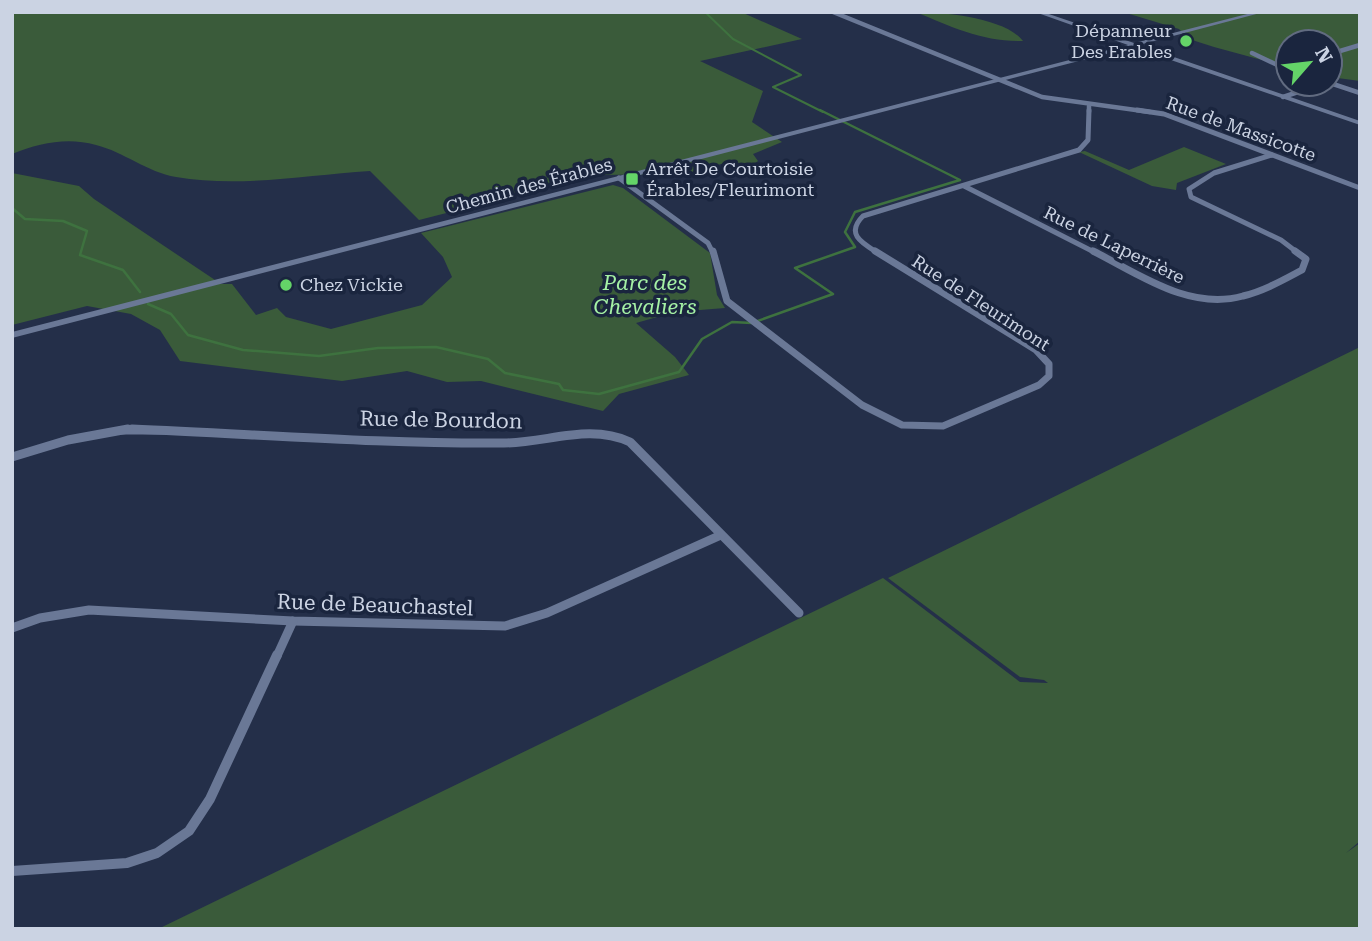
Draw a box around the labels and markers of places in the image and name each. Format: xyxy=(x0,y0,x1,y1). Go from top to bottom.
place label: Dépanneur Des Erables xyxy=(1071,20,1172,62)
marker: Dépanneur Des Erables xyxy=(1178,33,1194,49)
place label: Arrêt De Courtoisie Érables/Fleurimont xyxy=(646,158,815,200)
marker: Arrêt De Courtoisie Érables/Fleurimont xyxy=(624,171,640,187)
place label: Chez Vickie xyxy=(300,274,403,295)
marker: Chez Vickie xyxy=(278,277,294,293)

